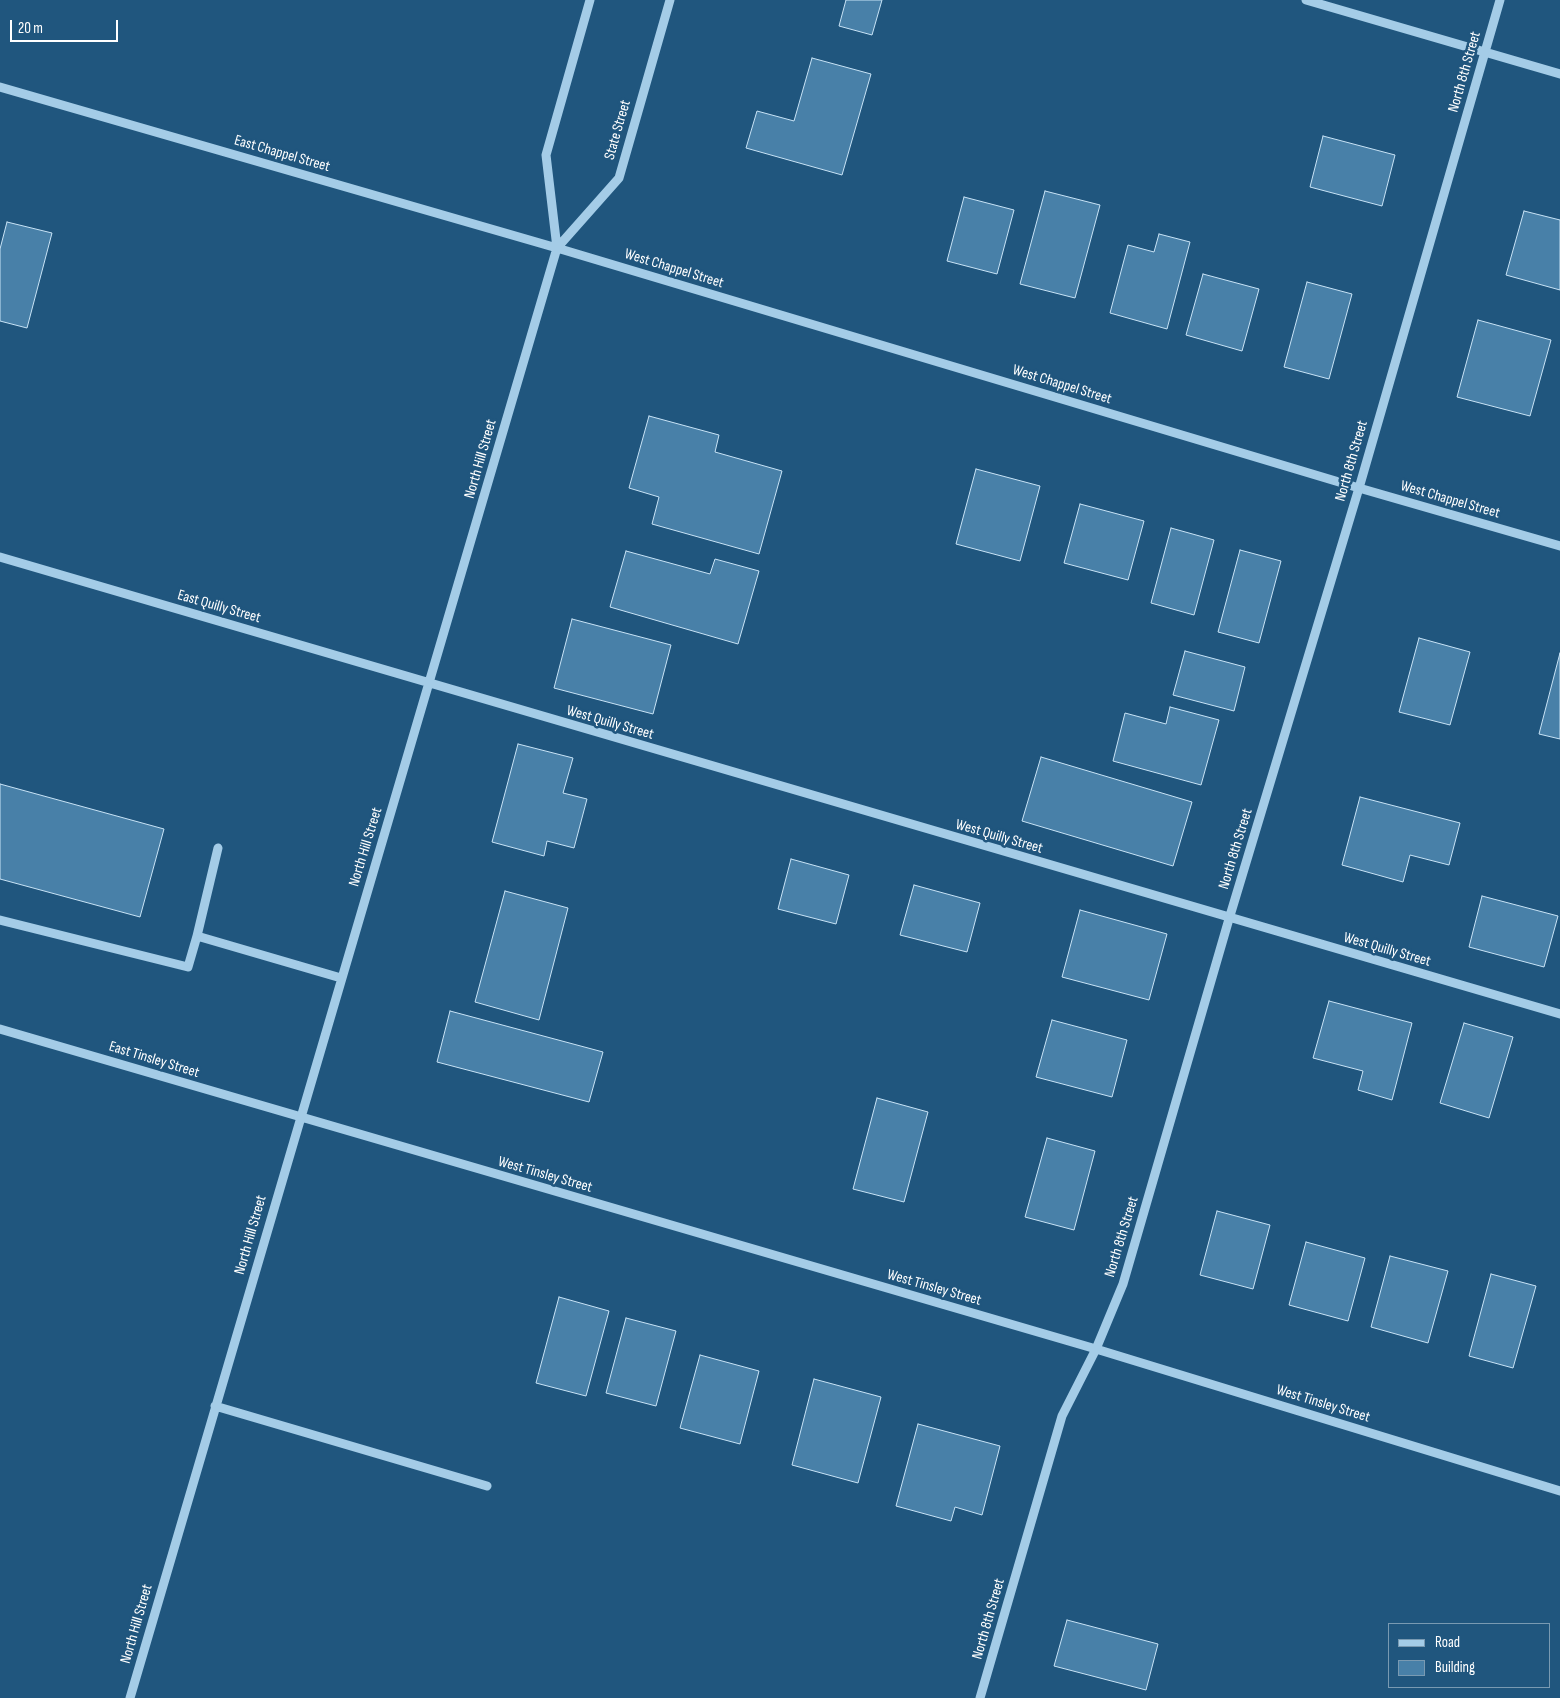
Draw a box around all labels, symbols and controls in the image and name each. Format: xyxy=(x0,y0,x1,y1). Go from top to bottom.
scale bar xyxy=(12,10,120,42)
text: 20 m xyxy=(18,19,43,38)
street label: North 8th Street xyxy=(1445,29,1485,115)
street label: State Street xyxy=(601,98,635,162)
street label: East Chappel Street xyxy=(232,132,332,176)
street label: West Chappel Street xyxy=(622,245,726,293)
street label: West Chappel Street xyxy=(1010,361,1114,409)
street label: North Hill Street xyxy=(461,417,501,501)
street label: North 8th Street xyxy=(1332,418,1372,504)
street label: West Chappel Street xyxy=(1398,477,1502,523)
street label: East Quilly Street xyxy=(175,587,263,627)
street label: West Quilly Street xyxy=(564,702,656,744)
street label: North Hill Street xyxy=(345,805,387,889)
street label: North 8th Street xyxy=(1215,807,1257,891)
street label: West Quilly Street xyxy=(953,816,1045,858)
street label: West Quilly Street xyxy=(1341,929,1433,971)
street label: East Tinsley Street xyxy=(107,1038,201,1082)
street label: West Tinsley Street xyxy=(496,1153,594,1197)
street label: North Hill Street xyxy=(231,1193,271,1277)
street label: North 8th Street xyxy=(1101,1195,1143,1279)
street label: West Tinsley Street xyxy=(885,1266,983,1310)
street label: West Tinsley Street xyxy=(1274,1381,1372,1427)
street label: North 8th Street xyxy=(969,1576,1009,1662)
street label: North Hill Street xyxy=(117,1582,157,1666)
legend xyxy=(1388,1623,1550,1688)
text: Road xyxy=(1435,1633,1460,1652)
text: Building xyxy=(1435,1658,1475,1677)

